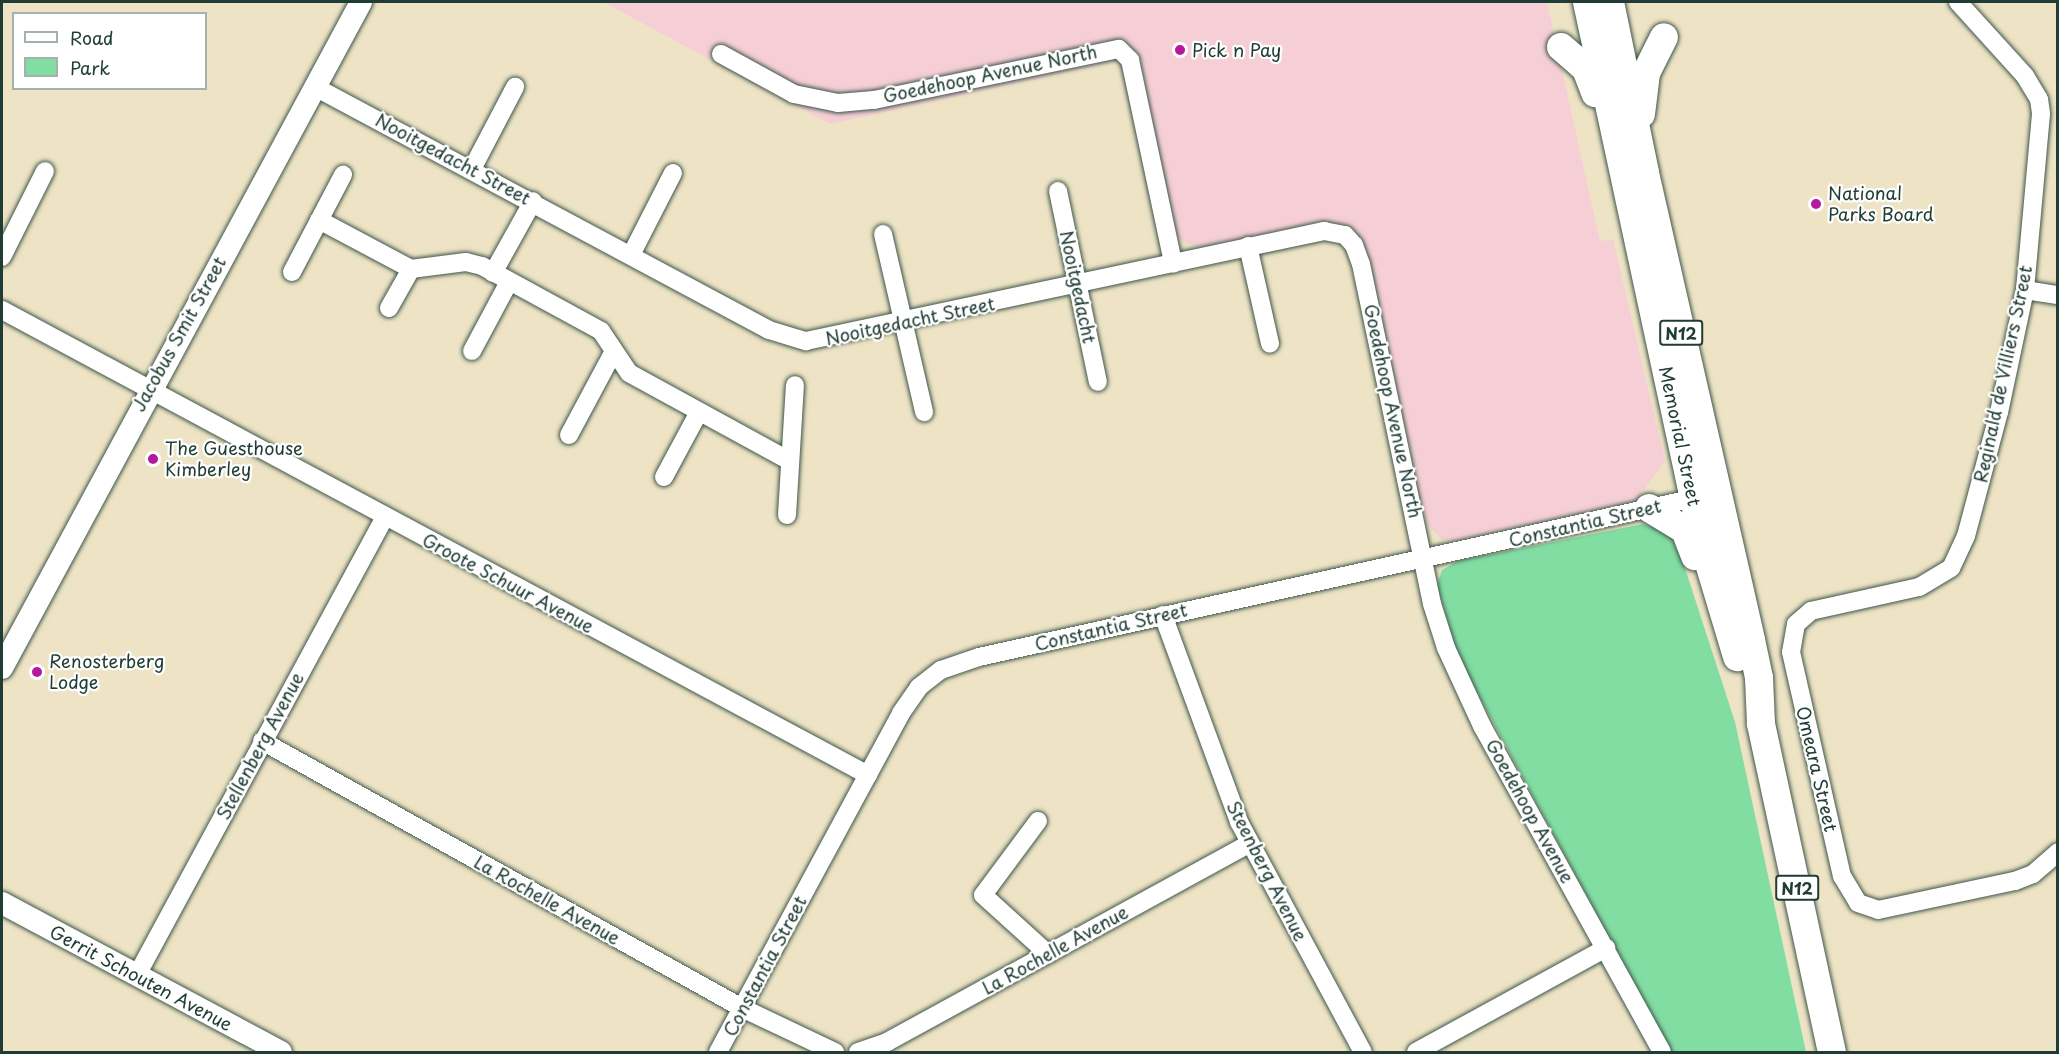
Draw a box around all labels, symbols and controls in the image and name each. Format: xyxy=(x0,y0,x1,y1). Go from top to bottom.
legend xyxy=(12,12,207,90)
text: Road xyxy=(70,24,114,51)
place label: Pick n Pay xyxy=(1192,39,1282,61)
street label: Goedehoop Avenue North xyxy=(881,41,1099,107)
marker: Pick n Pay xyxy=(1173,43,1187,57)
text: Park xyxy=(70,54,110,81)
street label: Nooitgedacht Street xyxy=(371,109,535,209)
place label: National Parks Board xyxy=(1828,183,1935,226)
marker: National Parks Board xyxy=(1809,197,1823,211)
street label: Nooitgedacht xyxy=(1056,229,1100,345)
street label: Jacobus Smit Street xyxy=(127,252,231,416)
street label: Reginald de Villiers Street xyxy=(1969,263,2037,485)
street label: Nooitgedacht Street xyxy=(823,292,997,350)
street label: Goedehoop Avenue North xyxy=(1360,302,1426,520)
road number: N12 xyxy=(1658,320,1704,346)
street label: Memorial Street xyxy=(1655,364,1705,508)
place label: The Guesthouse Kimberley xyxy=(165,438,303,480)
marker: The Guesthouse Kimberley xyxy=(146,452,160,466)
street label: Constantia Street xyxy=(1507,495,1663,551)
street label: Groote Schuur Avenue xyxy=(418,529,598,637)
street label: Constantia Street xyxy=(1033,599,1189,655)
place label: Renosterberg Lodge xyxy=(49,651,164,694)
marker: Renosterberg Lodge xyxy=(30,665,44,679)
street label: Stellenberg Avenue xyxy=(212,669,308,823)
street label: Omeara Street xyxy=(1792,704,1842,834)
street label: Goedehoop Avenue xyxy=(1481,735,1579,887)
street label: Steenberg Avenue xyxy=(1222,797,1312,945)
street label: La Rochelle Avenue xyxy=(470,851,624,949)
road number: N12 xyxy=(1774,875,1820,901)
street label: Constantia Street xyxy=(719,892,811,1040)
street label: La Rochelle Avenue xyxy=(978,901,1132,999)
street label: Gerrit Schouten Avenue xyxy=(46,920,236,1036)

